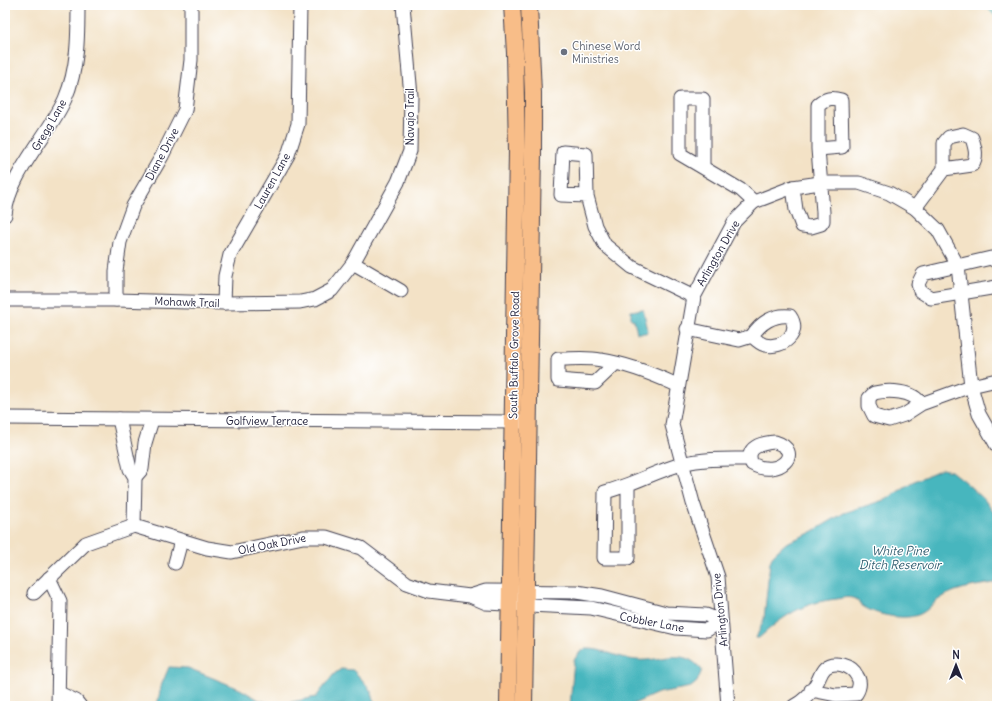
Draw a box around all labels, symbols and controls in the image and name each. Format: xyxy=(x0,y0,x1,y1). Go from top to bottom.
place label: Chinese Word Ministries xyxy=(572,39,641,66)
marker: Chinese Word Ministries xyxy=(559,47,569,57)
street label: Navajo Trail xyxy=(403,88,417,146)
street label: Gregg Lane xyxy=(29,97,69,153)
street label: Diane Drive xyxy=(142,125,182,183)
street label: Lauren Lane xyxy=(251,150,293,212)
street label: Arlington Drive xyxy=(693,217,743,288)
street label: South Buffalo Grove Road xyxy=(506,290,522,419)
street label: Mohawk Trail xyxy=(154,294,220,310)
street label: Golfview Terrace xyxy=(226,414,308,428)
street label: Old Oak Drive xyxy=(237,531,307,557)
water label: White Pine Ditch Reservoir xyxy=(859,543,943,572)
street label: Arlington Drive xyxy=(709,572,731,647)
street label: Cobbler Lane xyxy=(619,609,686,635)
north arrow xyxy=(936,645,976,685)
text: N xyxy=(952,648,960,662)

